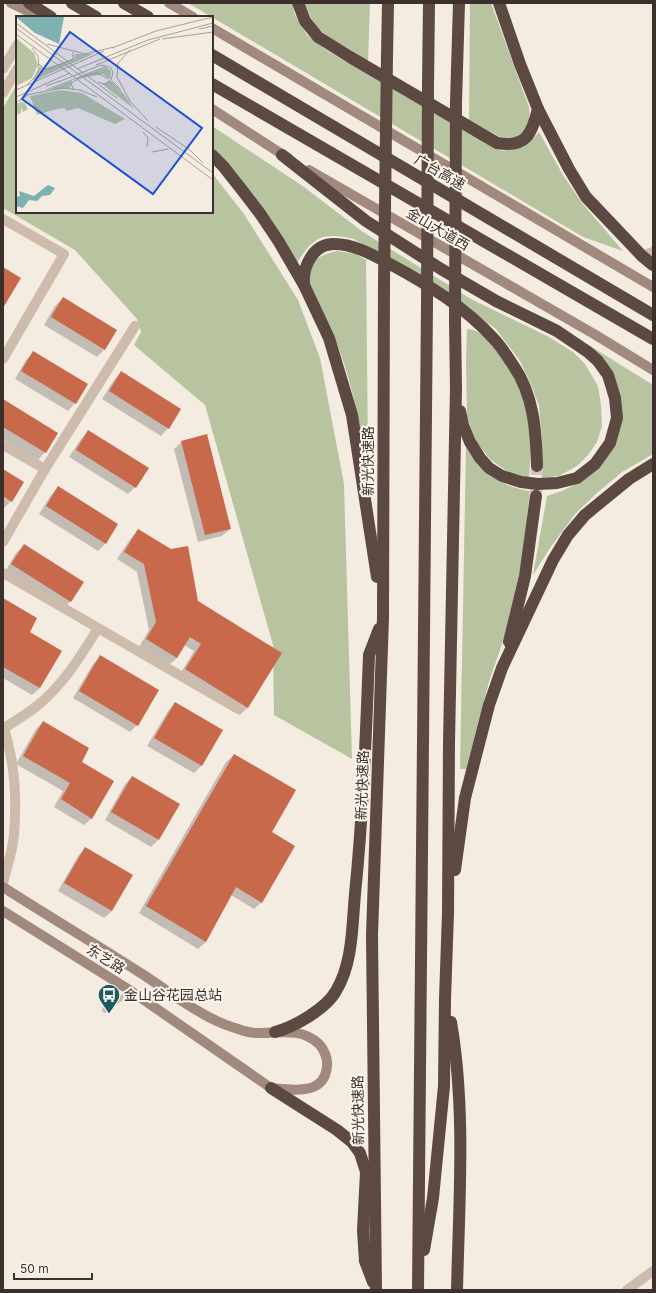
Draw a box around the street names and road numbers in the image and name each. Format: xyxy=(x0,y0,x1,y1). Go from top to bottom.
street label: 广台高速 xyxy=(412,150,469,193)
street label: 金山大道西 xyxy=(404,204,473,253)
street label: 新光快速路 xyxy=(359,426,376,496)
street label: 新光快速路 xyxy=(352,750,371,820)
street label: 东艺路 xyxy=(84,940,129,977)
street label: 新光快速路 xyxy=(348,1075,367,1145)

